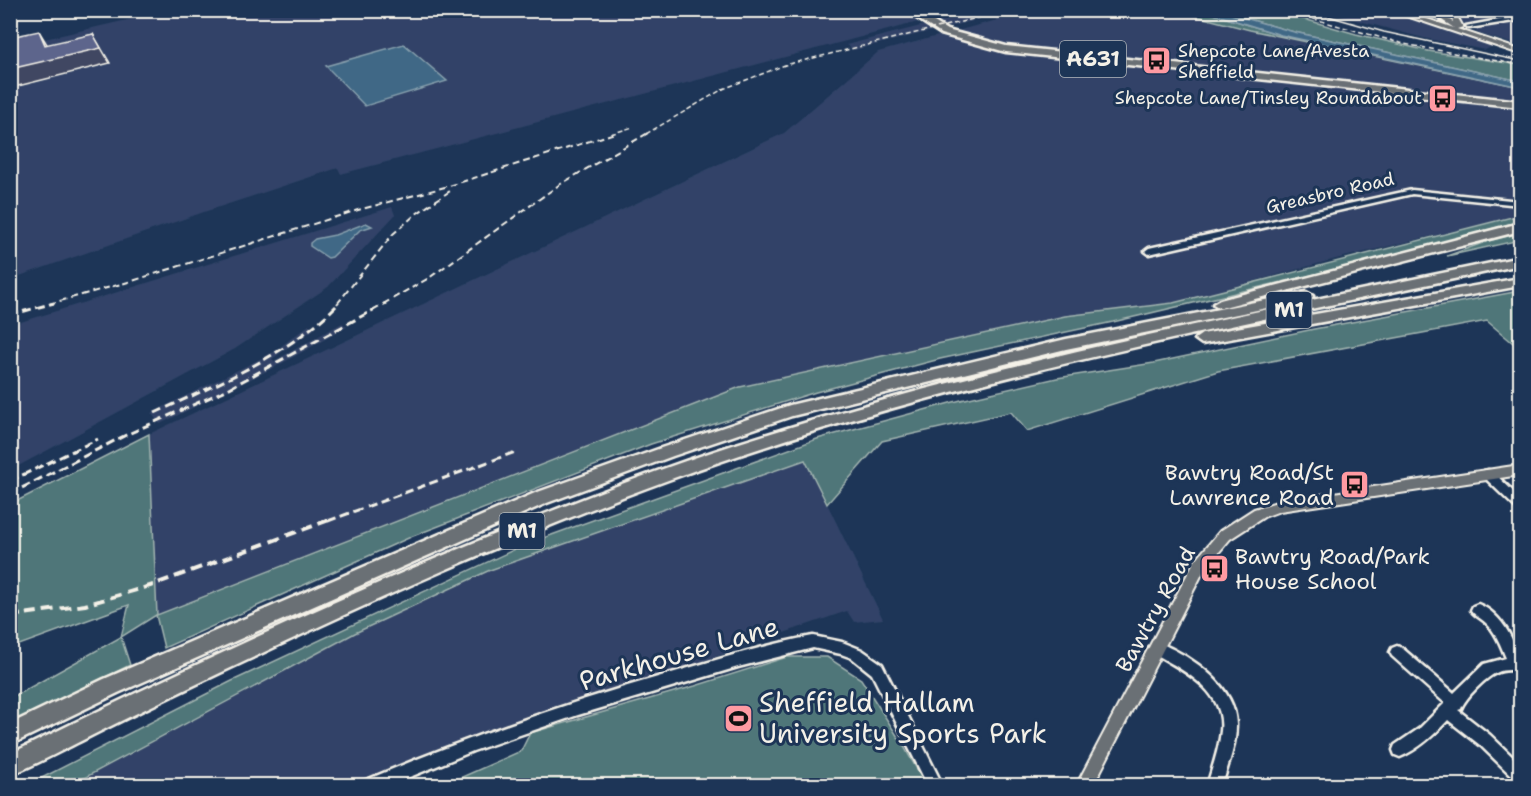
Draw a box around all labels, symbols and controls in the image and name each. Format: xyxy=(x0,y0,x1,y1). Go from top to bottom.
place label: Shepcote Lane/Avesta Sheffield xyxy=(1178,39,1369,84)
road number: A631 xyxy=(1060,41,1126,77)
bus stop icon: Shepcote Lane/Avesta Sheffield xyxy=(1141,45,1173,77)
bus stop icon: Shepcote Lane/Tinsley Roundabout xyxy=(1427,82,1459,114)
place label: Shepcote Lane/Tinsley Roundabout xyxy=(1115,86,1422,110)
street label: Greasbro Road xyxy=(1263,167,1397,219)
road number: M1 xyxy=(1266,292,1312,328)
place label: Bawtry Road/St Lawrence Road xyxy=(1165,458,1334,512)
bus stop icon: Bawtry Road/St Lawrence Road xyxy=(1339,469,1371,501)
road number: M1 xyxy=(500,513,544,549)
street label: Bawtry Road xyxy=(1109,541,1202,677)
place label: Bawtry Road/Park House School xyxy=(1235,542,1430,596)
bus stop icon: Bawtry Road/Park House School xyxy=(1198,553,1230,585)
street label: Parkhouse Lane xyxy=(575,607,783,700)
place label: Sheffield Hallam University Sports Park xyxy=(759,684,1047,752)
sports icon: Sheffield Hallam University Sports Park xyxy=(722,703,754,735)

